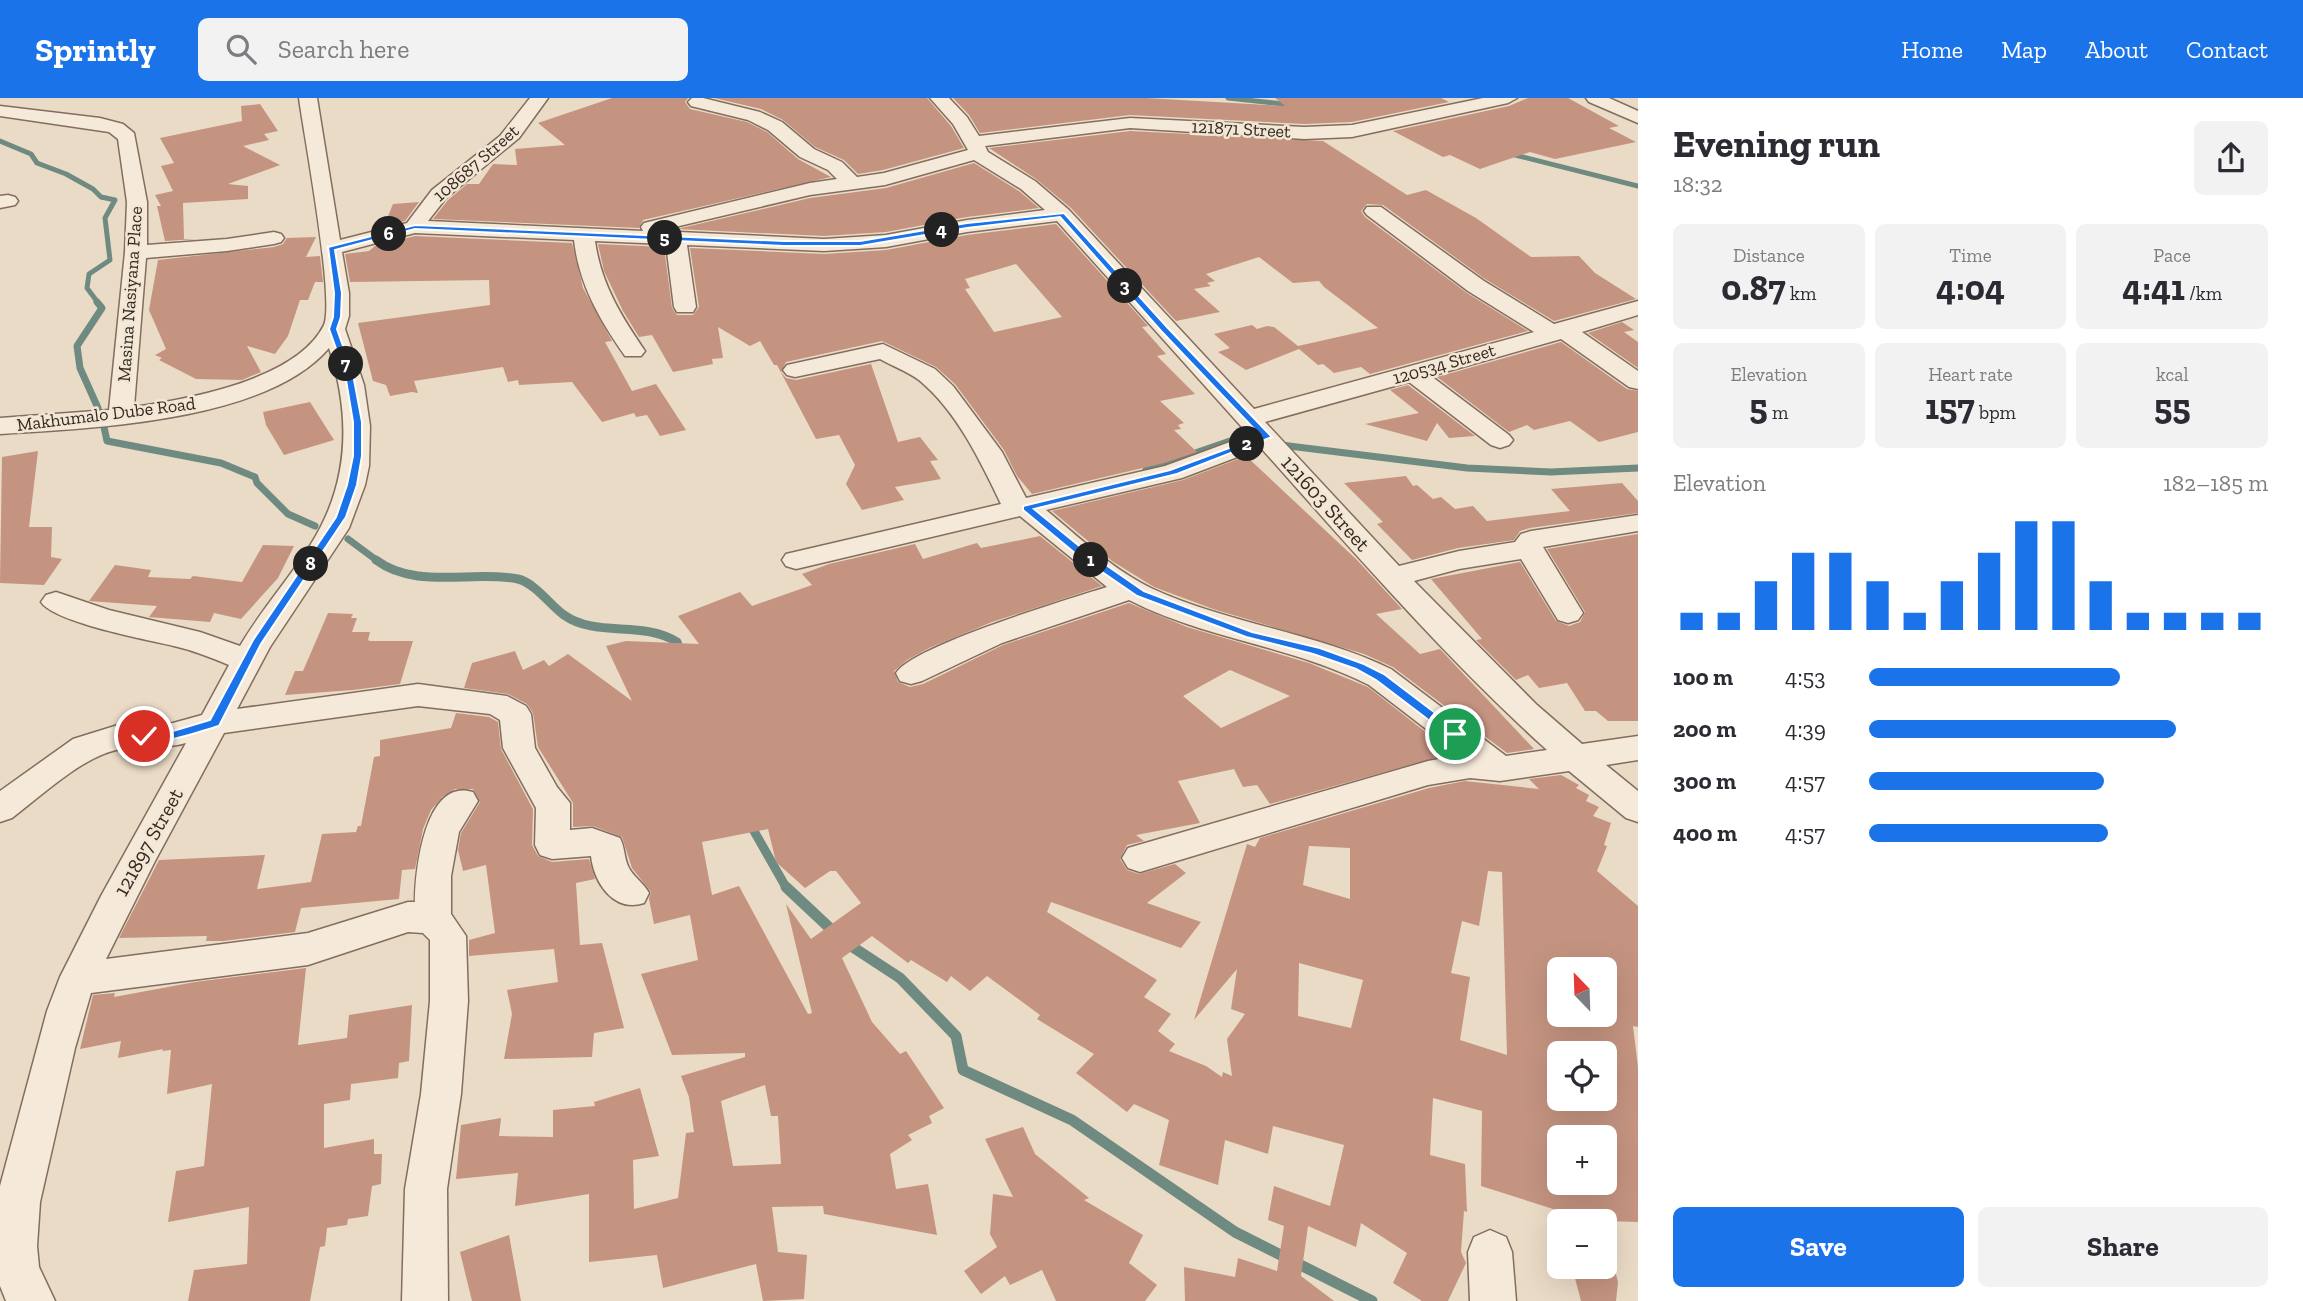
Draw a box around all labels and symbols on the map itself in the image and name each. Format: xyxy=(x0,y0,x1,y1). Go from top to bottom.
street label: 121871 Street xyxy=(1191,115,1292,143)
street label: 108687 Street xyxy=(429,120,524,206)
street label: Masina Nasiyana Place xyxy=(113,205,147,383)
pin: 4 xyxy=(925,212,960,248)
pin: 6 xyxy=(372,216,406,252)
pin: 5 xyxy=(648,220,682,256)
pin: 3 xyxy=(1108,268,1142,304)
street label: 120534 Street xyxy=(1390,339,1498,389)
pin: 7 xyxy=(328,346,364,382)
street label: Makhumalo Dube Road xyxy=(15,392,197,436)
pin: 2 xyxy=(1230,426,1264,462)
street label: 121603 Street xyxy=(1276,450,1376,556)
pin: 1 xyxy=(1074,542,1108,578)
pin: 8 xyxy=(294,546,328,582)
pin xyxy=(1425,704,1485,764)
pin xyxy=(114,706,174,766)
street label: 121897 Street xyxy=(108,784,188,900)
north arrow xyxy=(1547,957,1617,1027)

